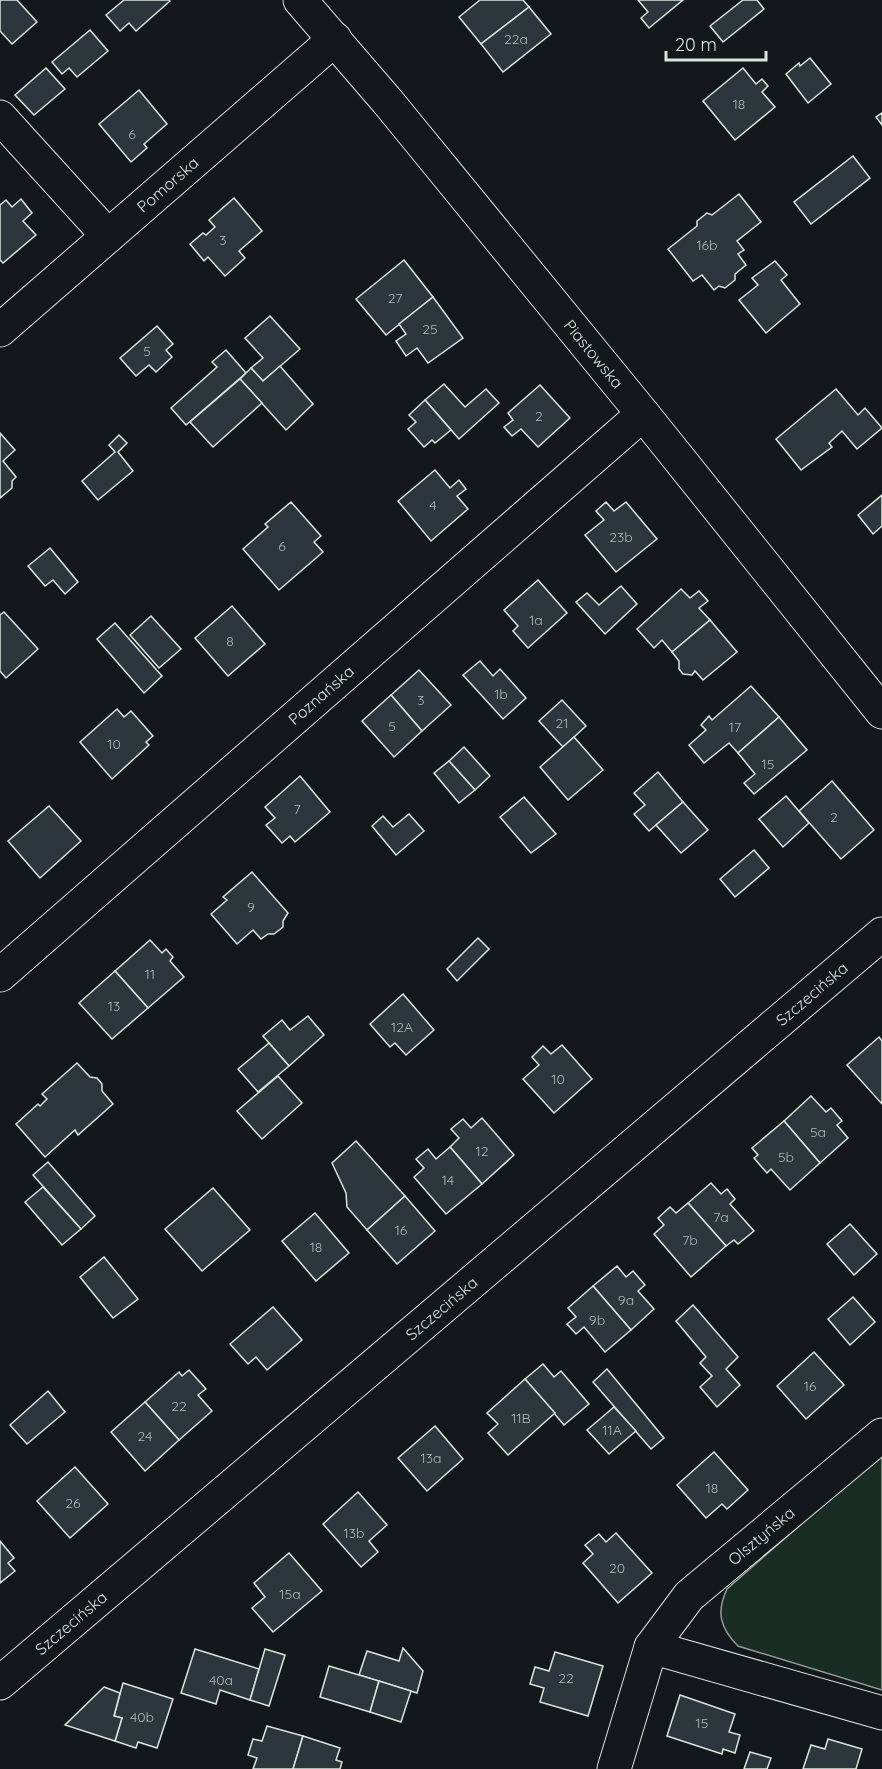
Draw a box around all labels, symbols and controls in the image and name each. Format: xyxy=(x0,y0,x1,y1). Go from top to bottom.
scale bar xyxy=(666,24,766,62)
house number: 22a xyxy=(504,30,528,48)
text: 20 m xyxy=(675,33,717,56)
house number: 18 xyxy=(733,95,745,113)
house number: 6 xyxy=(128,125,136,143)
street label: Pomorska xyxy=(133,152,203,217)
house number: 3 xyxy=(219,231,227,249)
house number: 16b xyxy=(696,236,718,254)
house number: 27 xyxy=(388,289,402,307)
street label: Piastowska xyxy=(560,315,628,392)
house number: 25 xyxy=(422,320,438,338)
house number: 5 xyxy=(143,342,151,360)
house number: 2 xyxy=(535,407,543,425)
house number: 4 xyxy=(429,496,437,514)
house number: 23b xyxy=(609,528,633,546)
house number: 6 xyxy=(278,537,286,555)
house number: 1a xyxy=(529,611,543,629)
house number: 8 xyxy=(226,632,234,650)
street label: Poznańska xyxy=(284,661,358,729)
house number: 1b xyxy=(494,685,508,703)
house number: 3 xyxy=(417,691,425,709)
house number: 21 xyxy=(556,714,568,732)
house number: 5 xyxy=(388,717,396,735)
house number: 17 xyxy=(729,718,741,736)
house number: 10 xyxy=(107,735,121,753)
house number: 15 xyxy=(762,755,774,773)
house number: 7 xyxy=(293,800,301,818)
house number: 2 xyxy=(830,808,838,826)
house number: 9 xyxy=(247,898,255,916)
street label: Szczecińska xyxy=(772,957,852,1030)
house number: 11 xyxy=(145,965,155,983)
house number: 13 xyxy=(108,997,120,1015)
house number: 12A xyxy=(391,1018,413,1036)
house number: 10 xyxy=(551,1070,565,1088)
house number: 5a xyxy=(810,1123,826,1141)
house number: 12 xyxy=(476,1142,489,1160)
house number: 5b xyxy=(778,1148,794,1166)
house number: 14 xyxy=(442,1171,454,1189)
house number: 7a xyxy=(713,1208,729,1226)
house number: 16 xyxy=(395,1221,408,1239)
house number: 7b xyxy=(682,1231,698,1249)
house number: 18 xyxy=(310,1238,322,1256)
street label: Szczecińska xyxy=(401,1272,481,1344)
house number: 9a xyxy=(618,1291,634,1309)
house number: 9b xyxy=(589,1311,605,1329)
house number: 16 xyxy=(804,1377,817,1395)
house number: 22 xyxy=(171,1397,187,1415)
house number: 11B xyxy=(511,1409,531,1427)
house number: 11A xyxy=(602,1421,622,1439)
house number: 24 xyxy=(138,1427,152,1445)
house number: 13a xyxy=(421,1449,442,1467)
house number: 18 xyxy=(706,1479,718,1497)
house number: 26 xyxy=(65,1494,81,1512)
street label: Olsztyńska xyxy=(724,1502,798,1569)
house number: 13b xyxy=(344,1524,365,1542)
house number: 20 xyxy=(609,1559,625,1577)
house number: 15a xyxy=(279,1585,301,1603)
street label: Szczecińska xyxy=(31,1587,111,1659)
house number: 22 xyxy=(558,1669,574,1687)
house number: 40a xyxy=(209,1671,233,1689)
house number: 40b xyxy=(130,1708,154,1726)
house number: 15 xyxy=(696,1714,708,1732)

